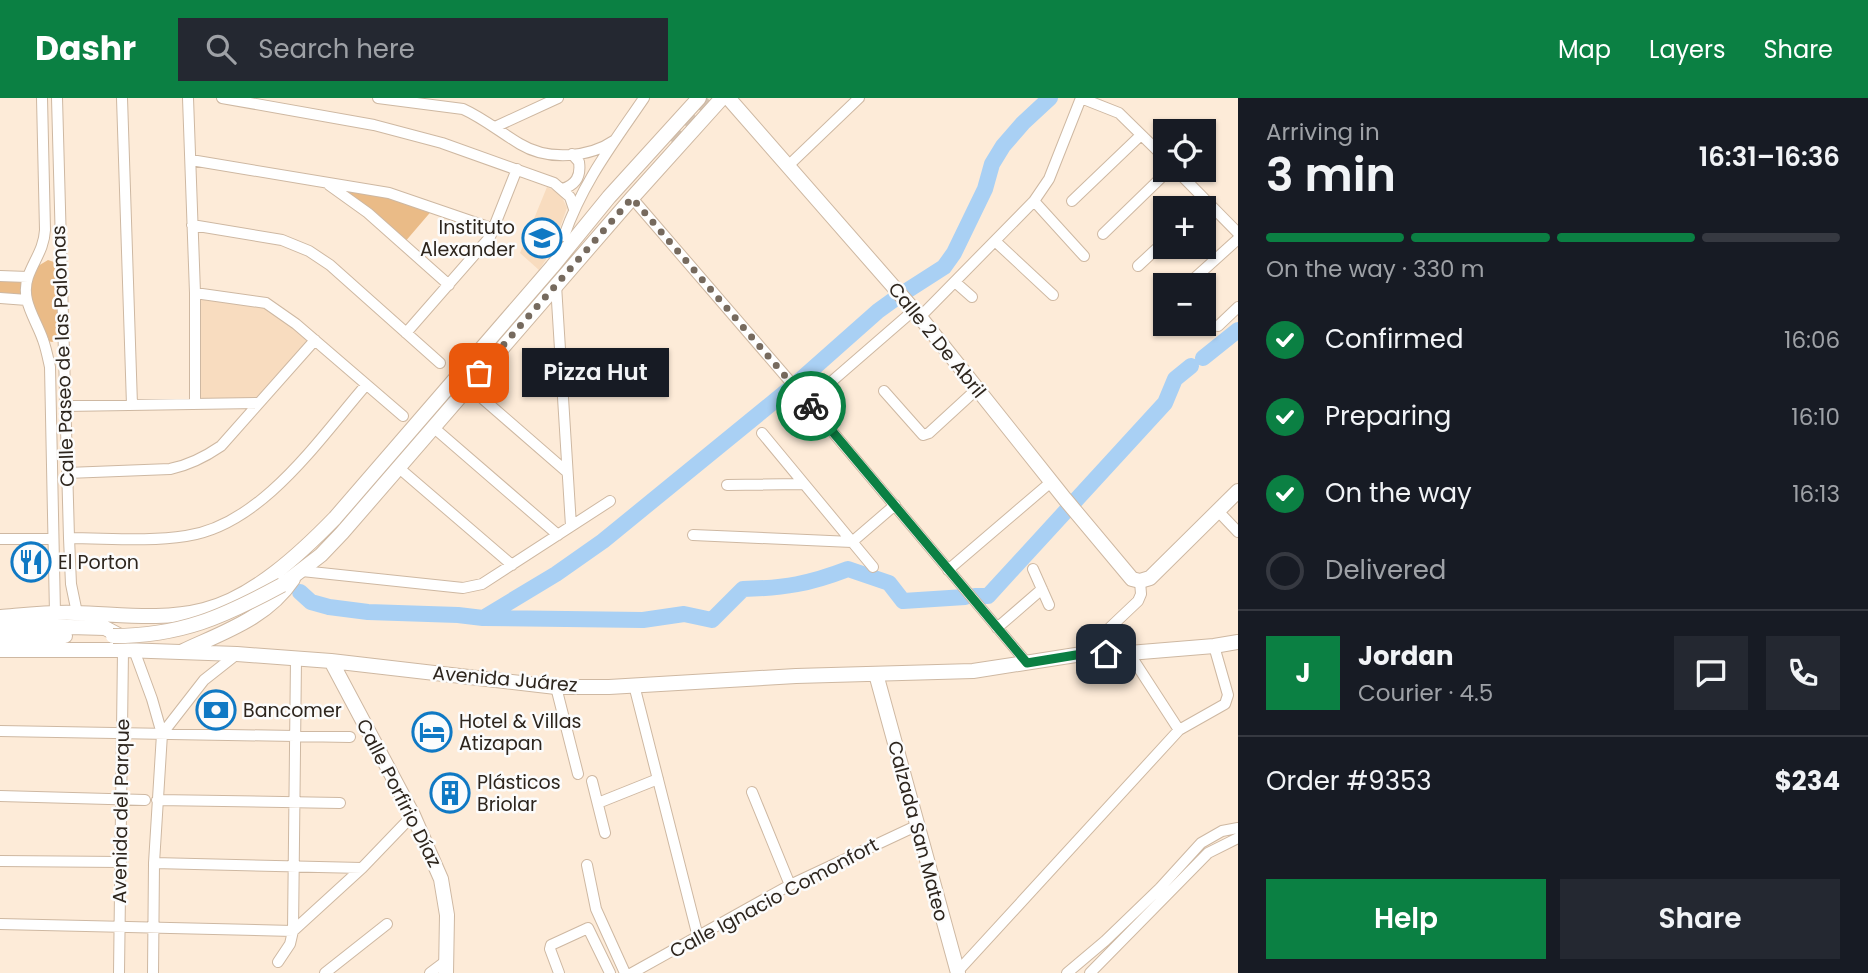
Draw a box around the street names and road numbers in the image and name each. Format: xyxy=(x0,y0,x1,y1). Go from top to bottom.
street label: Calle Paseo de las Palomas xyxy=(45,225,81,487)
street label: Calle 2 De Abril xyxy=(882,276,992,404)
street label: Avenida Juárez xyxy=(431,659,579,699)
street label: Calle Porfirio Díaz xyxy=(350,714,448,872)
street label: Avenida del Parque xyxy=(106,718,136,904)
street label: Calzada San Mateo xyxy=(881,738,955,924)
street label: Calle Ignacio Comonfort xyxy=(665,831,883,965)

